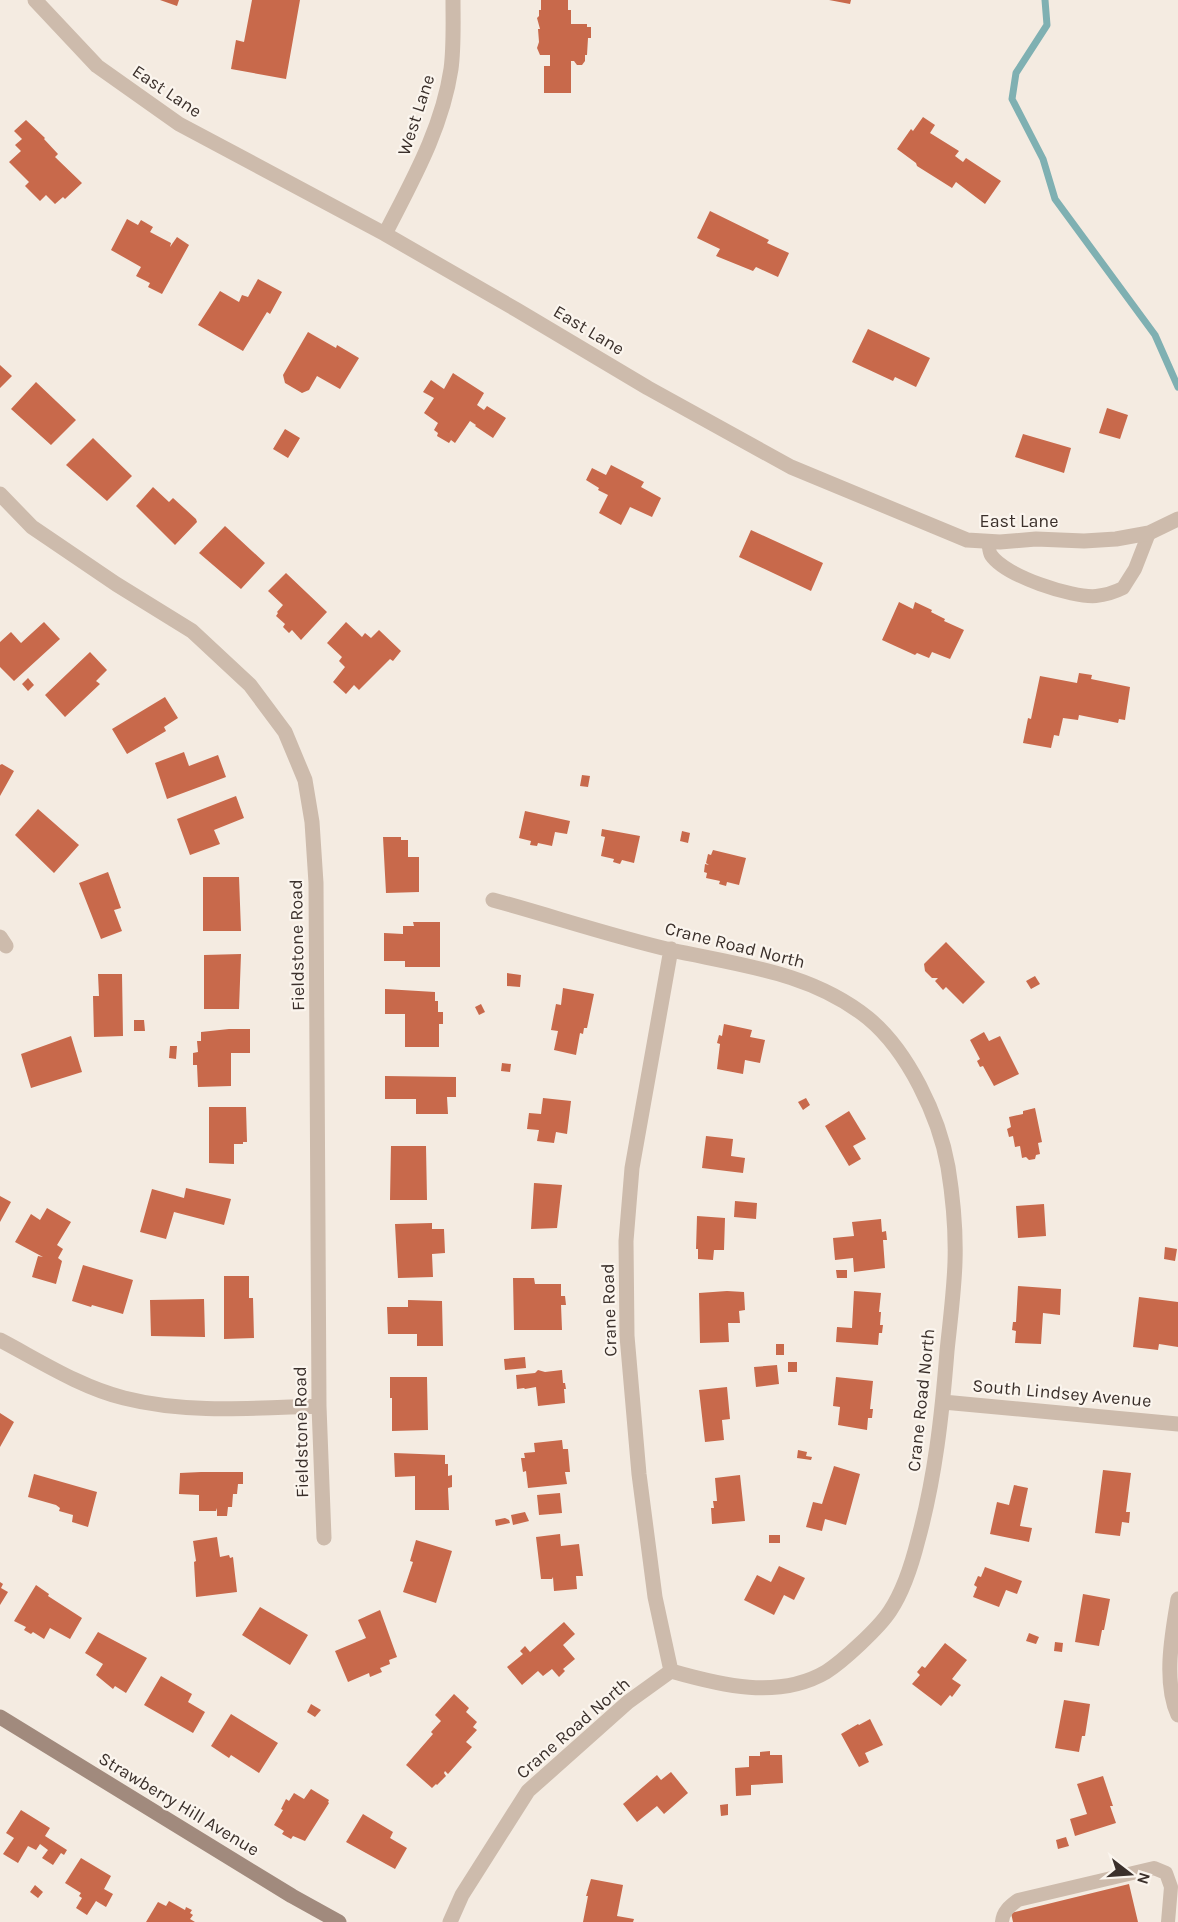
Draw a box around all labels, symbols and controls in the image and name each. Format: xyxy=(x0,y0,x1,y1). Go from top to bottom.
street label: East Lane xyxy=(128,60,206,122)
street label: West Lane xyxy=(393,72,439,158)
street label: East Lane xyxy=(549,300,629,360)
street label: East Lane xyxy=(980,510,1058,532)
street label: Fieldstone Road xyxy=(285,879,309,1011)
street label: Crane Road North xyxy=(663,917,807,973)
street label: Crane Road xyxy=(596,1263,622,1357)
street label: Crane Road North xyxy=(903,1327,939,1473)
street label: Fieldstone Road xyxy=(289,1366,313,1498)
street label: South Lindsey Avenue xyxy=(972,1374,1152,1412)
street label: Crane Road North xyxy=(512,1673,634,1783)
street label: Strawberry Hill Avenue xyxy=(95,1747,263,1861)
north arrow xyxy=(1100,1844,1160,1904)
text: N xyxy=(1133,1870,1155,1887)

